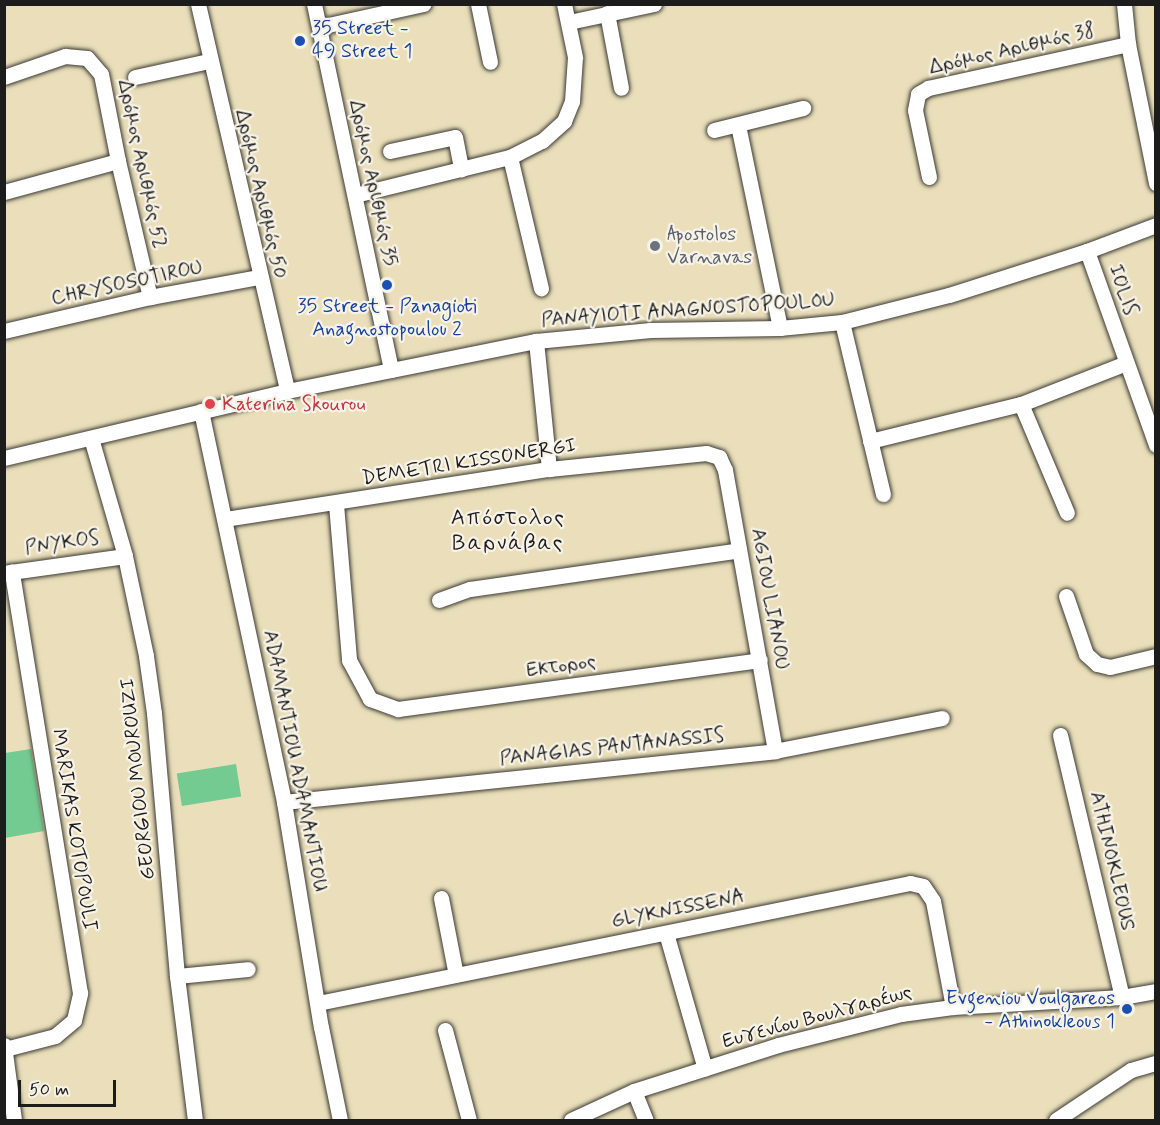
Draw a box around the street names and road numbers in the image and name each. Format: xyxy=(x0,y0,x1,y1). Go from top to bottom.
street label: Δρόμος Αριθμός 38 xyxy=(927,18,1097,80)
street label: Δρόμος Αριθμός 52 xyxy=(112,77,172,251)
street label: Δρόμος Αριθμός 35 xyxy=(344,98,402,268)
street label: Δρόμος Αριθμός 50 xyxy=(230,107,292,281)
street label: CHRYSOSOTIROU xyxy=(49,255,205,311)
street label: IOLIS xyxy=(1103,261,1143,319)
street label: PANAYIOTI ANAGNOSTOPOULOU xyxy=(540,288,836,332)
street label: DEMETRI KISSONERGI xyxy=(361,433,577,491)
street label: PNYKOS xyxy=(23,526,101,560)
street label: AGIOU LIANOU xyxy=(746,527,794,671)
street label: ADAMANTIOU ADAMANTIOU xyxy=(258,628,332,894)
street label: Εκτορος xyxy=(525,649,597,683)
street label: GEORGIOU MOUROUZI xyxy=(115,676,161,882)
street label: PANAGIAS PANTANASSIS xyxy=(498,723,726,771)
street label: MARIKAS KOTOPOULI xyxy=(46,725,102,935)
street label: ATHINOKLEOUS xyxy=(1084,789,1140,933)
street label: GLYKNISSENA xyxy=(609,884,747,934)
street label: Ευγενίου Βουλγαρέως xyxy=(720,980,914,1054)

